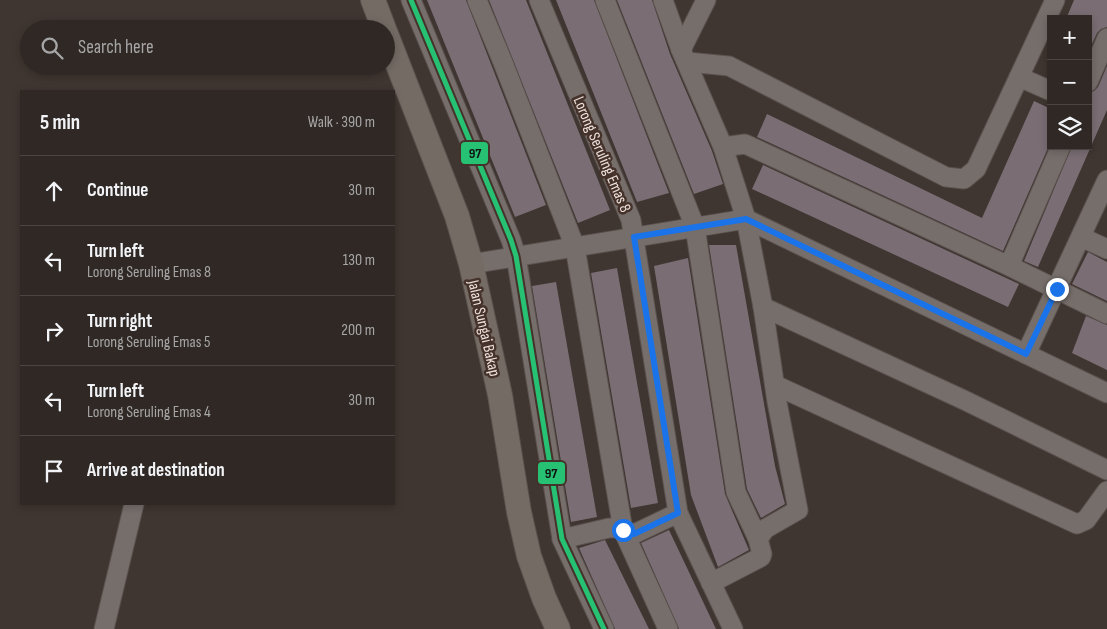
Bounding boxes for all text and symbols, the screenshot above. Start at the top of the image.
map controls [1047,15,1092,150]
button: + [1047,15,1092,60]
search box [20,20,395,75]
icon: search [38,34,66,62]
text: Search here [78,36,154,59]
button: − [1047,60,1092,105]
street label: Lorong Seruling Emas 8 [569,94,635,215]
button: layers [1047,105,1092,150]
text: 5 min [40,110,80,135]
text: Walk · 390 m [308,113,375,132]
line badge: 97 [460,141,489,165]
text: 97 [469,145,482,162]
icon: ahead [40,177,68,205]
text: Continue [87,179,148,202]
text: 30 m [348,181,375,200]
text: Turn left [87,240,144,263]
icon: left [40,247,68,275]
text: 130 m [343,251,375,270]
text: Lorong Seruling Emas 8 [87,263,211,282]
street label: Jalan Sungai Bakap [463,277,504,378]
route end [1046,278,1069,301]
text: Turn right [87,310,152,333]
icon: right [40,317,68,345]
text: 200 m [341,321,375,340]
text: Lorong Seruling Emas 5 [87,333,211,352]
text: Turn left [87,380,144,403]
icon: left [40,387,68,415]
text: 30 m [348,391,375,410]
text: Lorong Seruling Emas 4 [87,403,211,422]
icon: arrive [40,457,68,485]
text: Arrive at destination [87,459,225,482]
line badge: 97 [537,461,566,485]
text: 97 [545,465,558,482]
route start [612,519,635,542]

